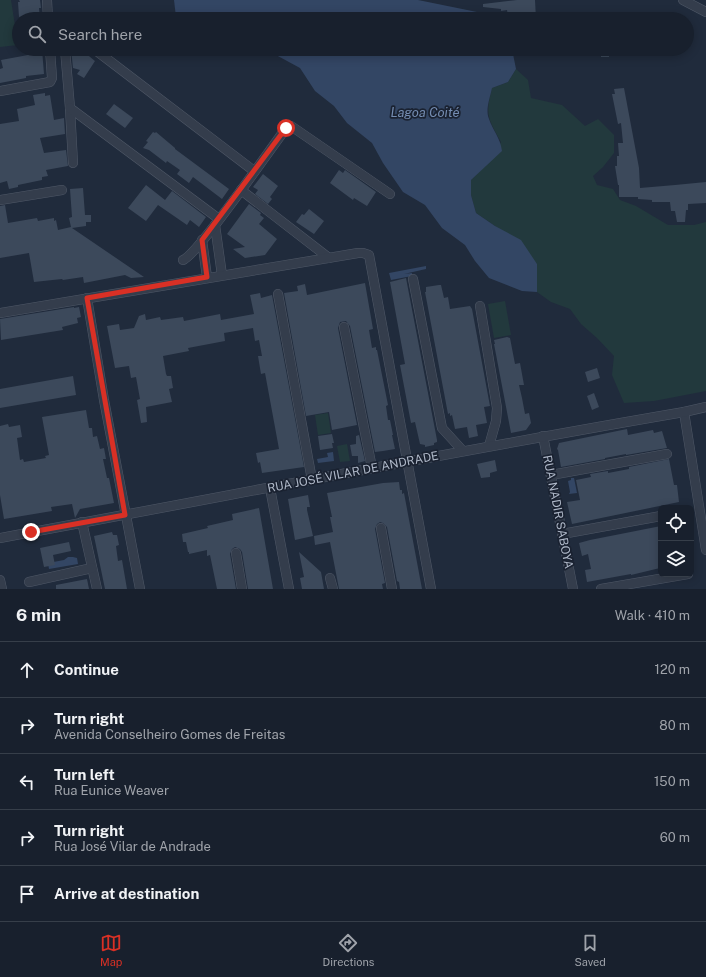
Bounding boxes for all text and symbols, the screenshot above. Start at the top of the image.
search box [12,12,694,56]
icon: search [26,23,48,45]
text: Search here [58,26,142,43]
water label: Lagoa Coité [390,105,460,120]
route start [277,119,295,137]
street label: RUA JOSÉ VILAR DE ANDRADE [266,449,440,495]
street label: RUA NADIR SABOYA [540,454,576,570]
map controls [658,505,694,577]
button: locate [658,505,694,541]
route end [22,523,40,541]
button: layers [658,541,694,577]
text: 6 min [16,605,61,625]
text: Walk · 410 m [615,608,690,623]
icon: ahead [16,659,38,681]
text: Continue [54,661,119,678]
text: 120 m [655,662,690,677]
text: Turn right [54,710,124,727]
icon: right [16,715,38,737]
text: 80 m [659,718,690,733]
text: Avenida Conselheiro Gomes de Freitas [54,727,285,742]
text: Turn left [54,766,115,783]
icon: left [16,771,38,793]
text: 150 m [654,774,690,789]
text: Rua Eunice Weaver [54,783,169,798]
text: Turn right [54,822,124,839]
icon: right [16,827,38,849]
text: 60 m [660,830,690,845]
text: Rua José Vilar de Andrade [54,839,211,854]
icon: arrive [16,883,38,905]
text: Arrive at destination [54,885,199,902]
tab: Map [100,932,122,968]
tab: Directions [323,932,374,968]
tab: Saved [574,932,606,968]

